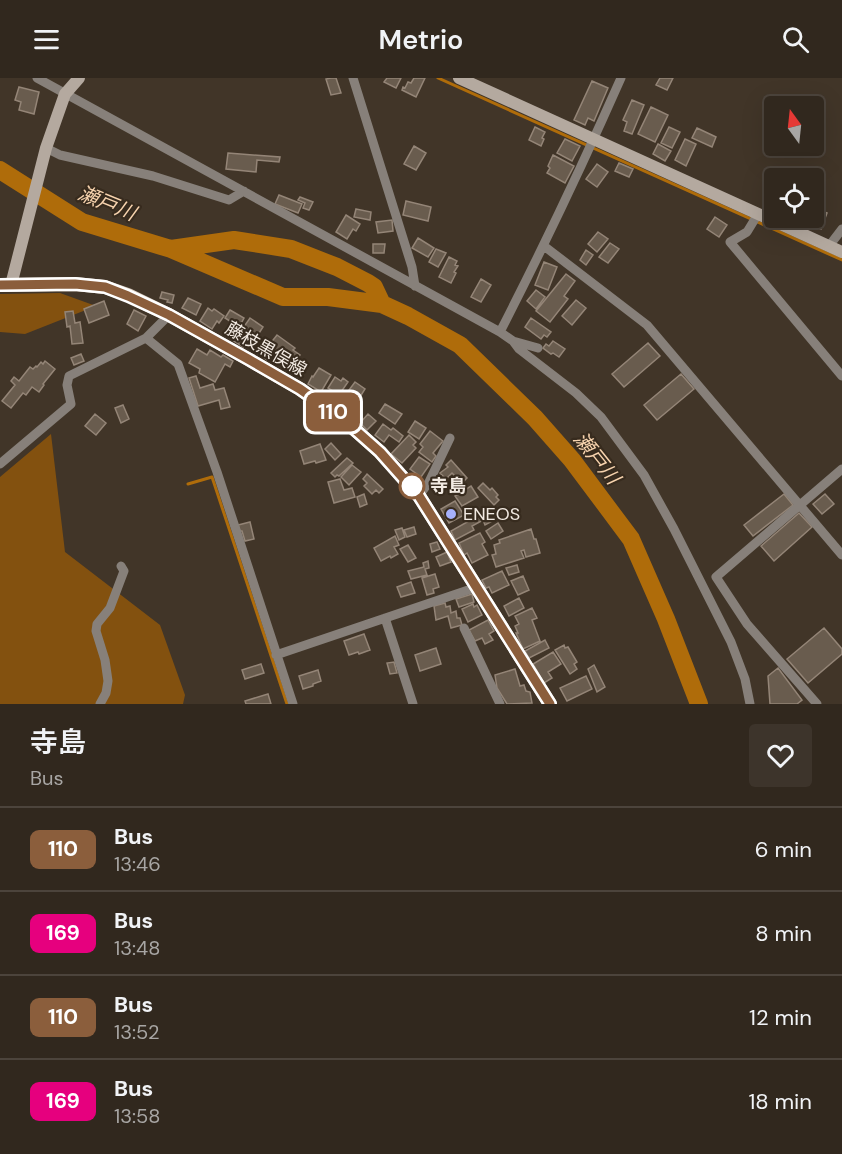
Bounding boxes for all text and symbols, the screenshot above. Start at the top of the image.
text: Metrio [379,22,463,57]
icon: menu [30,23,63,56]
icon: search [779,23,812,56]
north arrow [764,96,824,156]
map controls [764,96,824,228]
button: locate [764,168,824,228]
water label: 瀬戸川 [74,180,142,227]
street label: 藤枝黒俣線 [221,316,311,382]
line badge: 110 [298,392,368,432]
text: 110 [318,398,348,426]
water label: 瀬戸川 [568,427,627,491]
marker: 寺島 [399,473,425,499]
place label: 寺島 [430,474,466,498]
place label: ENEOS [463,502,520,526]
marker: ENEOS [444,507,458,521]
text: 寺島 [30,724,86,761]
button: heart [749,724,812,787]
text: Bus [30,765,64,791]
text: Bus [114,822,153,851]
text: 110 [48,835,78,863]
text: 6 min [755,835,812,864]
text: 13:46 [114,851,161,877]
text: Bus [114,906,153,935]
text: 169 [46,919,80,947]
text: 8 min [755,919,812,948]
text: 13:48 [114,935,160,961]
text: Bus [114,990,153,1019]
text: 110 [48,1003,78,1031]
text: 12 min [749,1003,812,1032]
text: 13:52 [114,1019,159,1045]
text: Bus [114,1074,153,1103]
text: 169 [46,1087,80,1115]
text: 18 min [748,1087,812,1116]
text: 13:58 [114,1103,160,1129]

